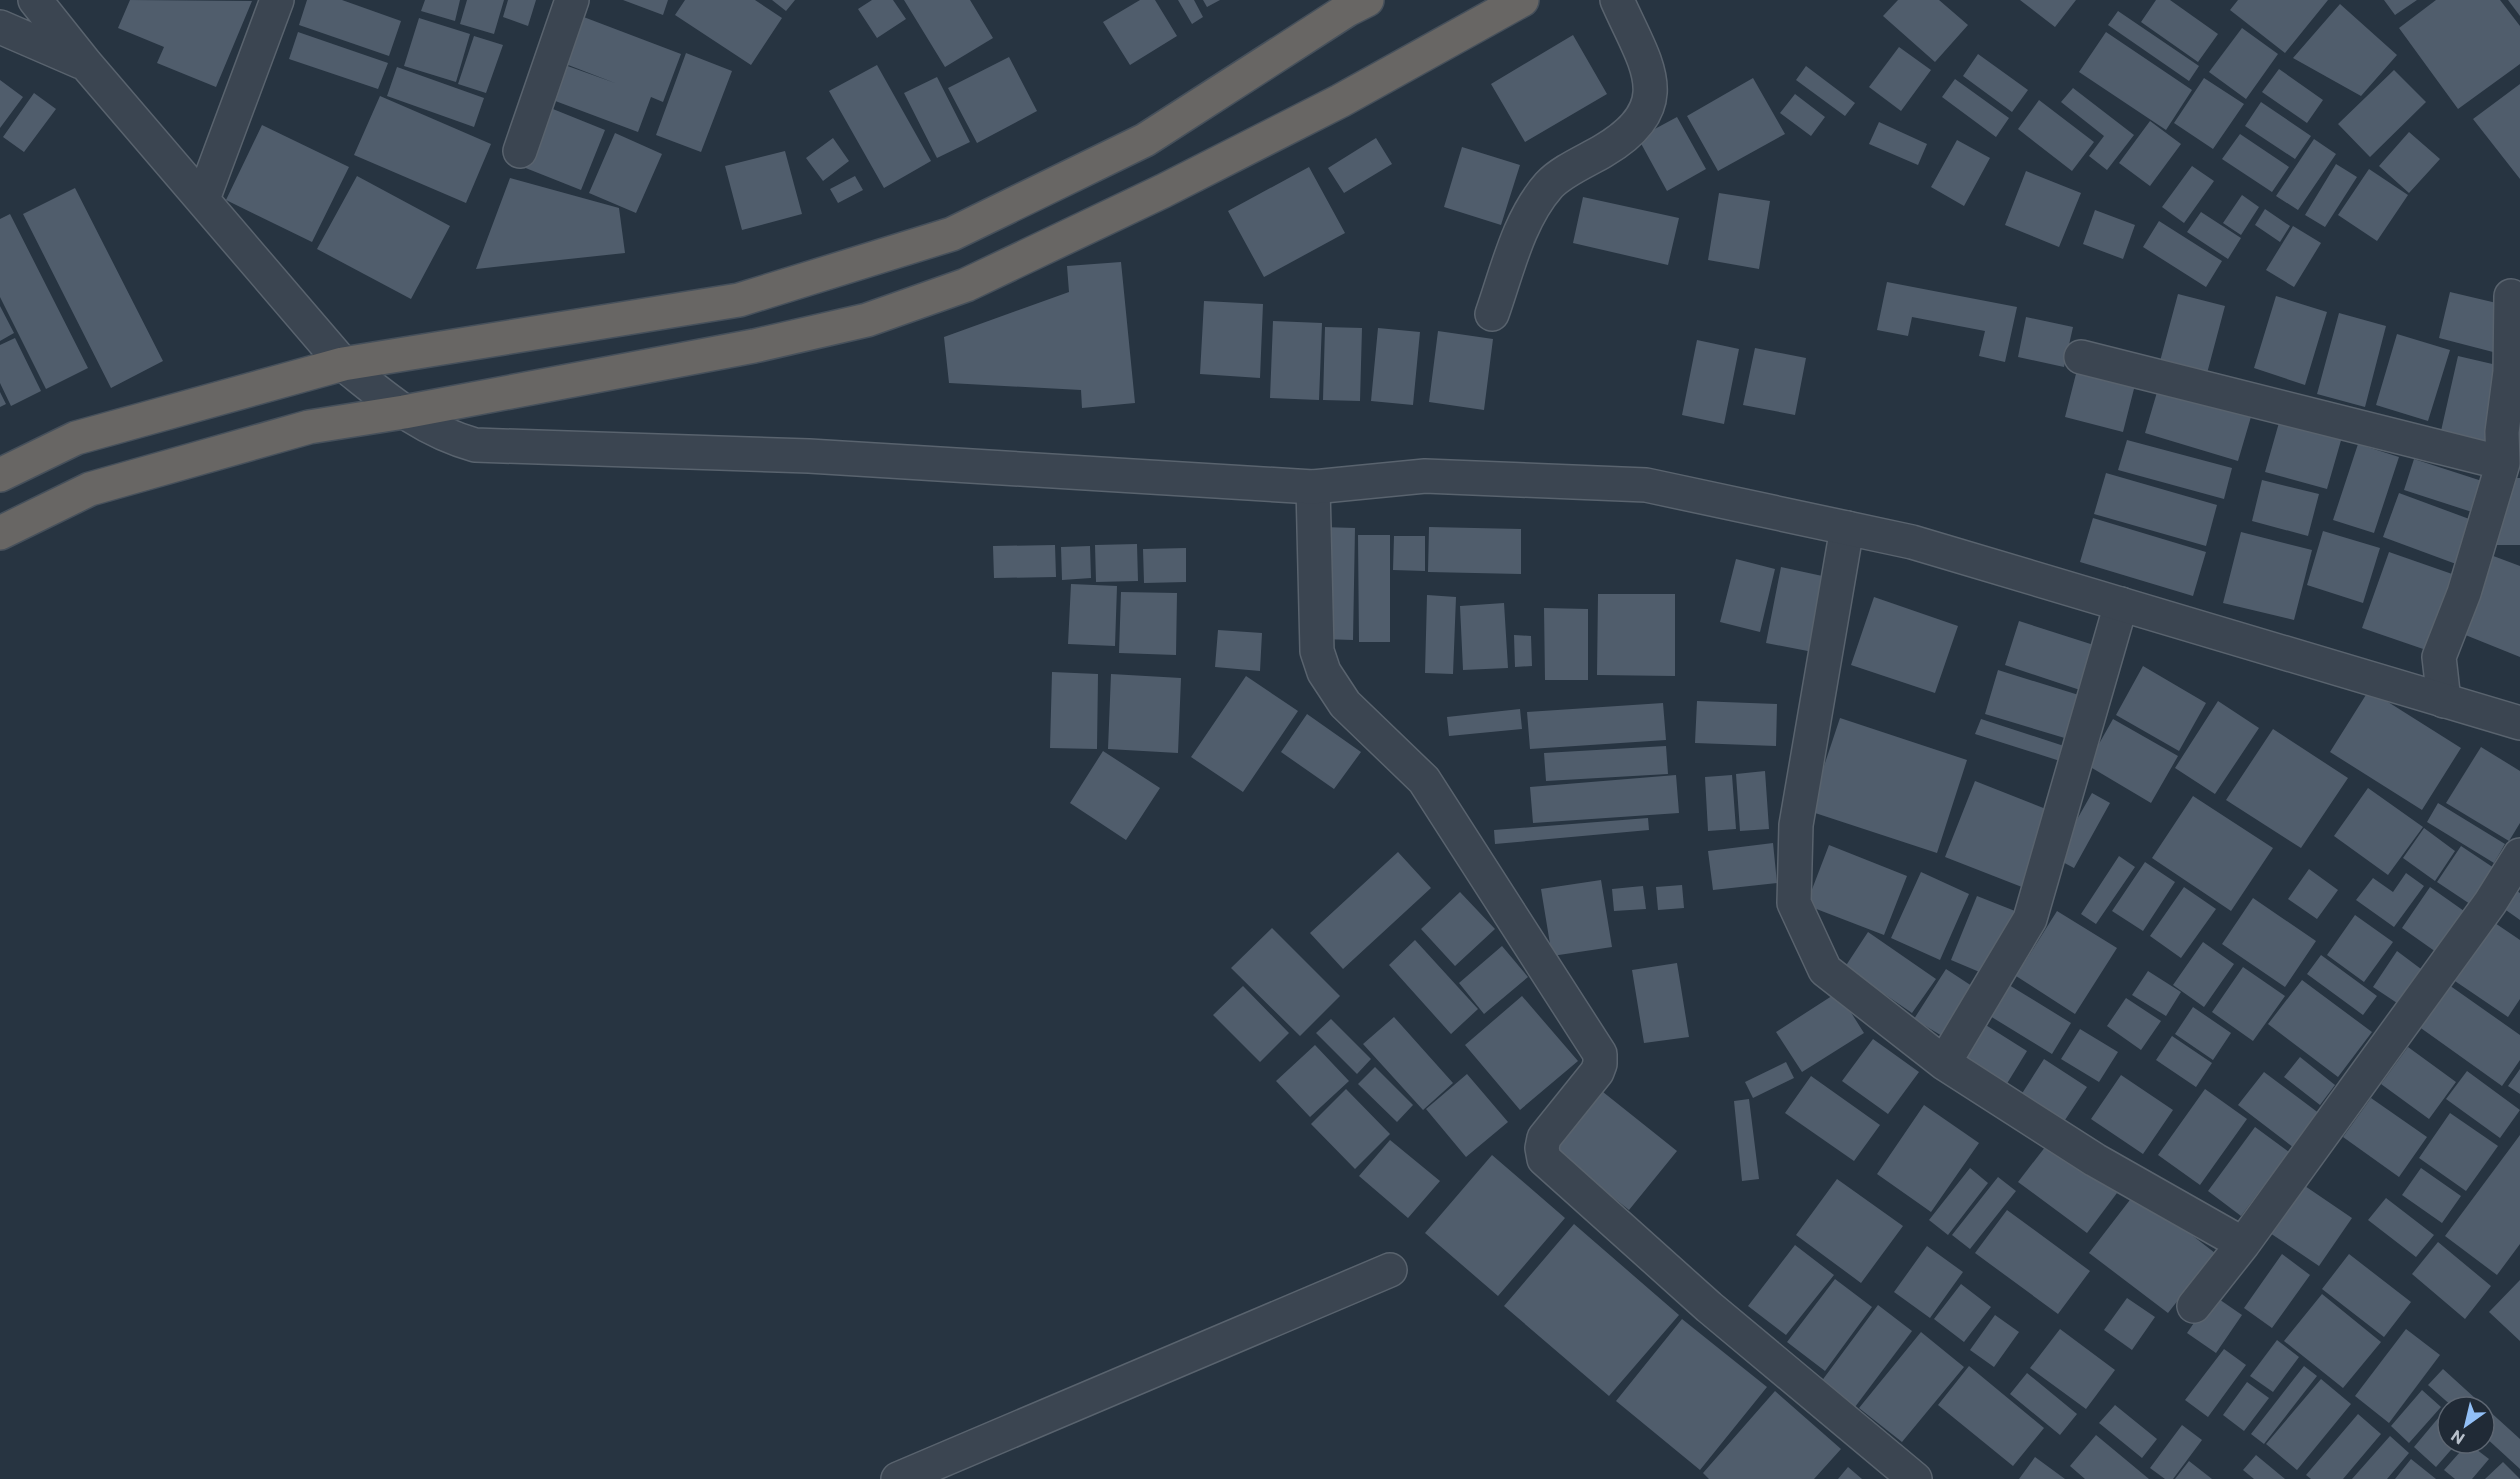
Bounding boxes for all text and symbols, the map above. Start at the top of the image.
north arrow [2436,1395,2496,1455]
text: N [2447,1427,2468,1449]

